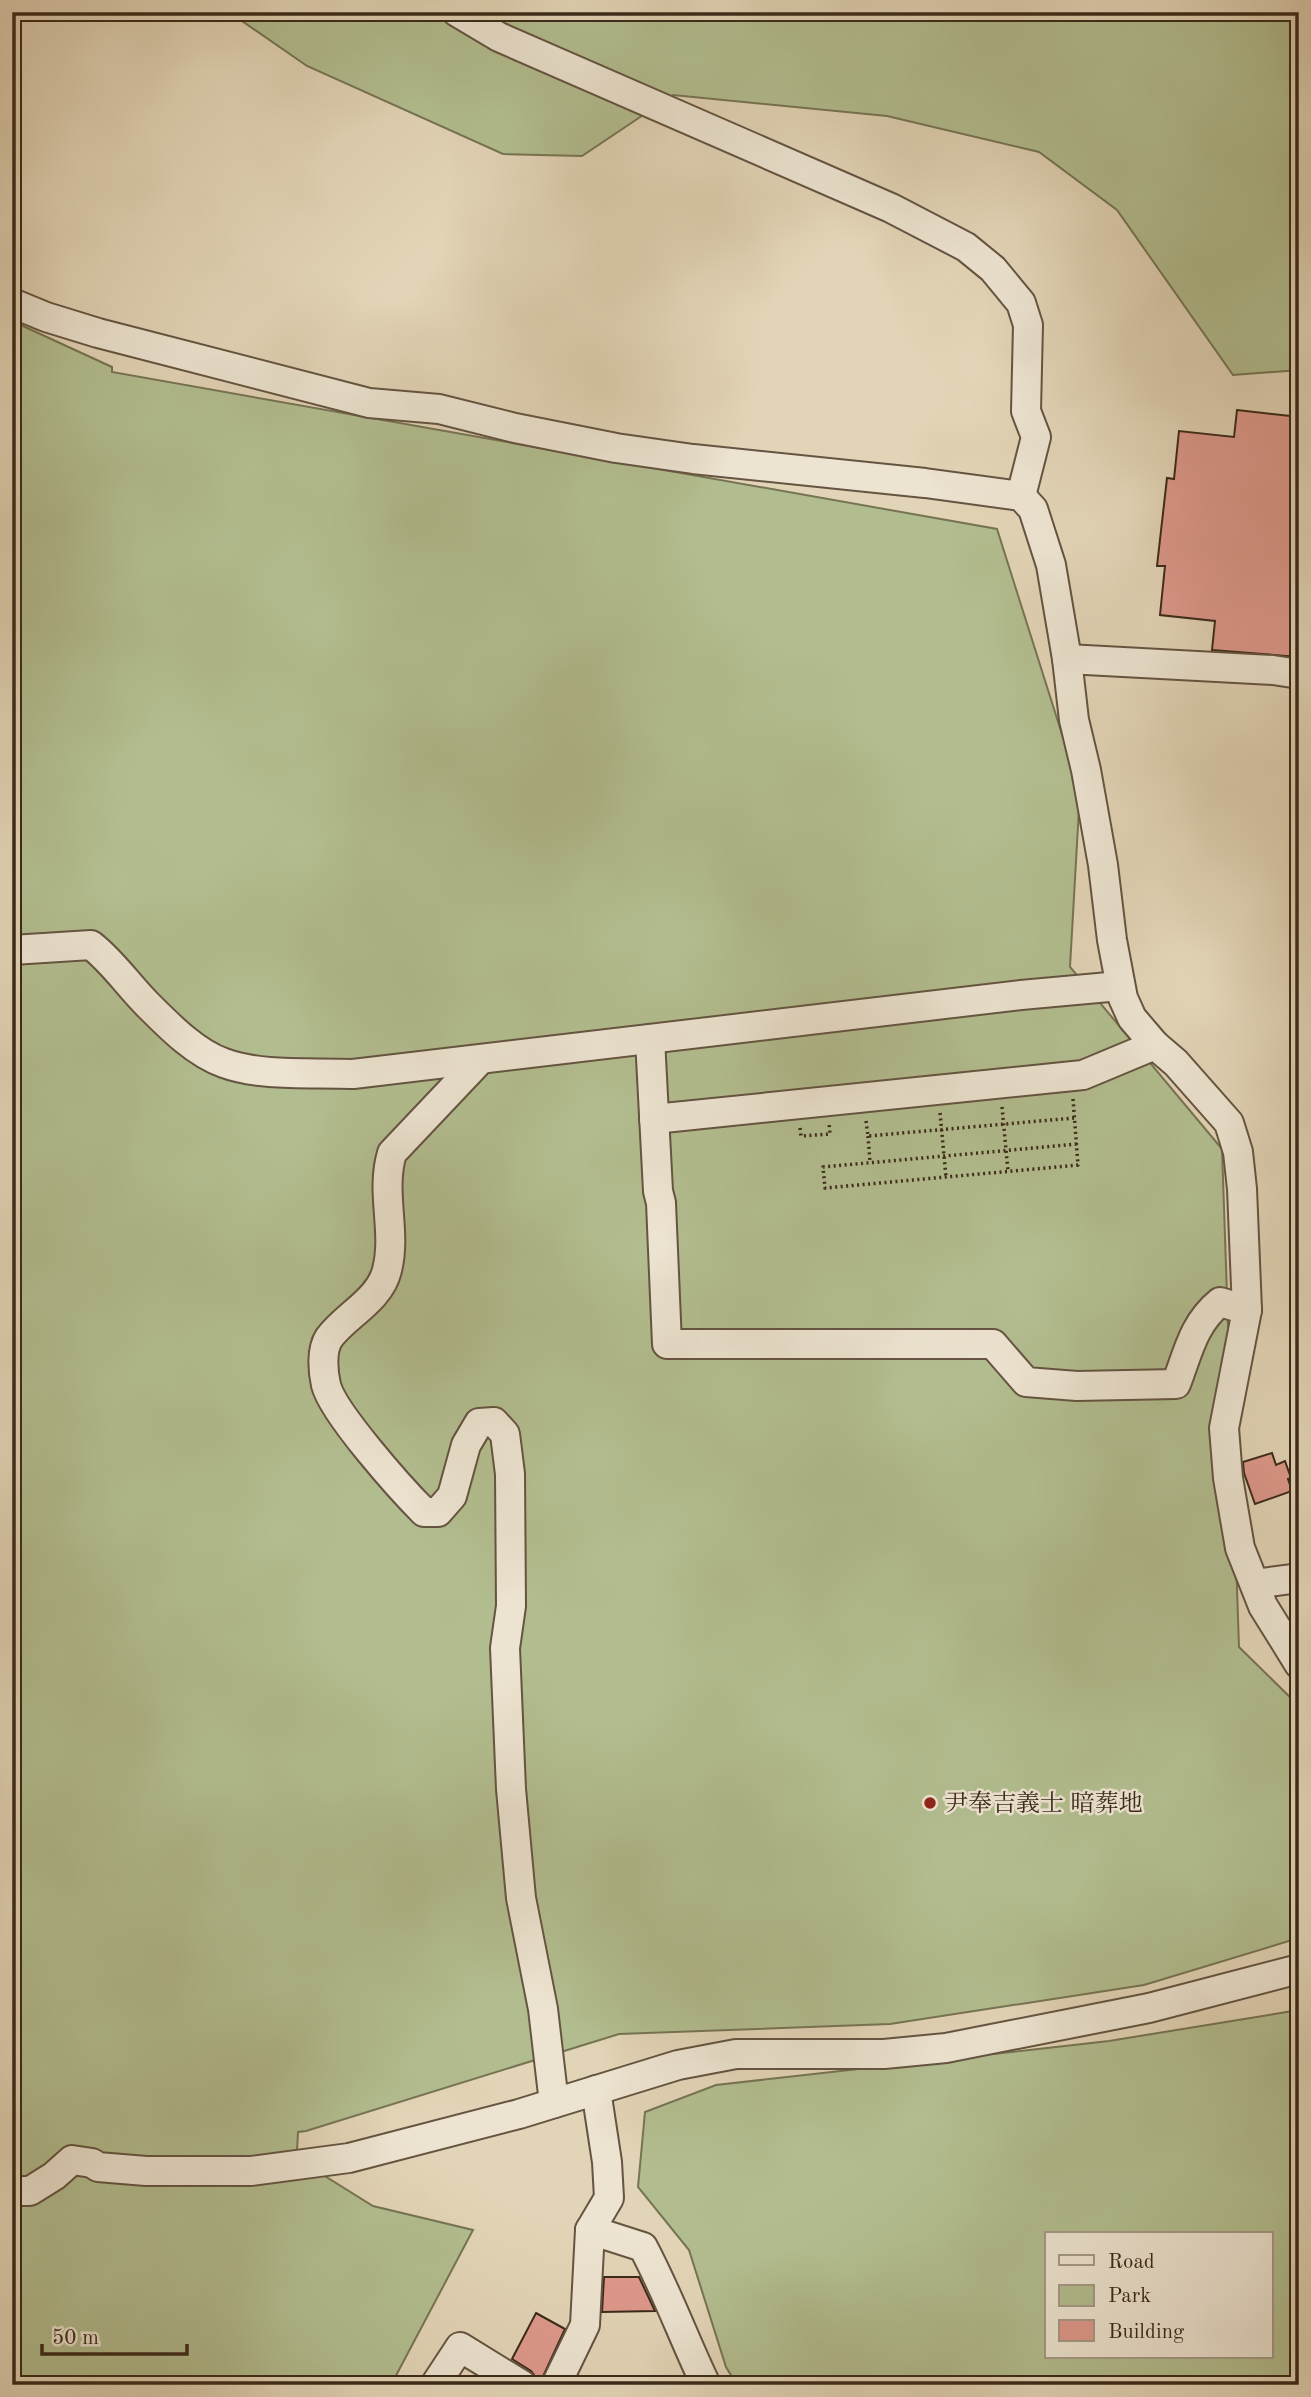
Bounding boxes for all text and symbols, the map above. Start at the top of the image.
place label: 尹奉吉義士 暗葬地 [944,1790,1143,1817]
marker: 尹奉吉義士 暗葬地 [922,1795,938,1811]
legend [1045,2232,1272,2358]
text: Road [1108,2252,1155,2273]
text: Park [1108,2286,1151,2307]
scale bar [42,2313,187,2357]
text: Building [1108,2322,1185,2343]
text: 50 m [52,2328,99,2349]

